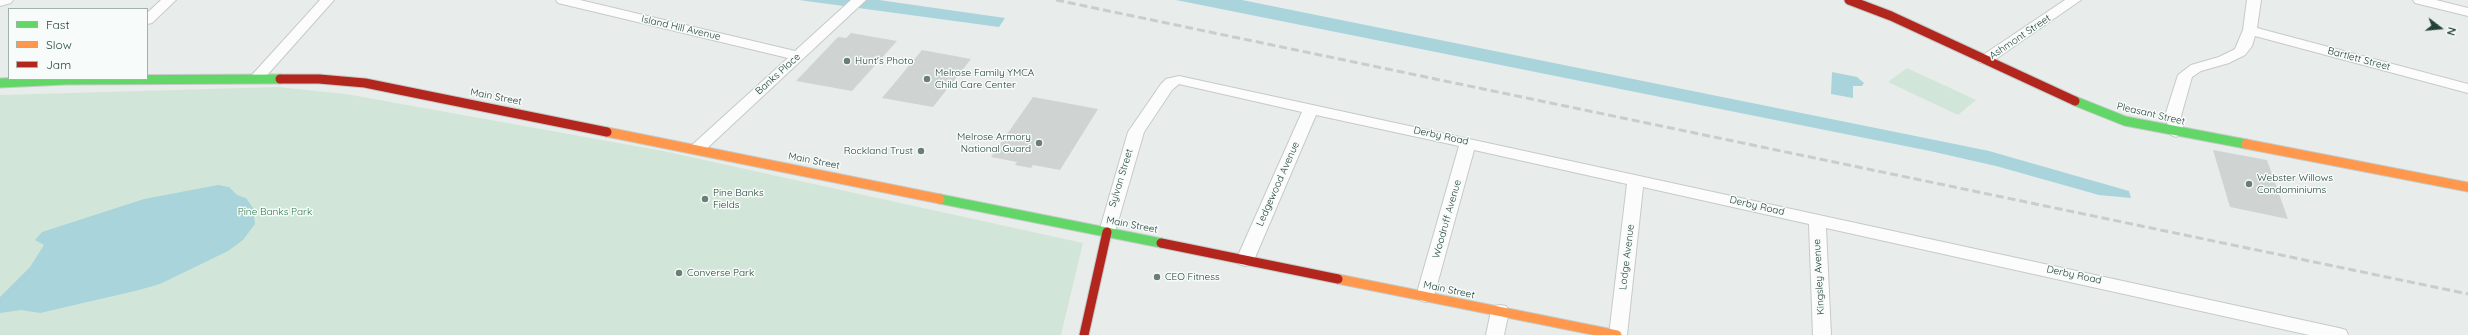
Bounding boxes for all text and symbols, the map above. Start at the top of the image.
legend [8,8,148,80]
north arrow [2420,8,2460,48]
street label: Ashmont Street [1987,12,2053,62]
street label: Island Hill Avenue [640,13,722,43]
text: Fast [46,17,70,32]
text: N [2444,25,2459,37]
text: Slow [46,37,72,52]
street label: Bartlett Street [2326,45,2392,73]
street label: Banks Place [753,51,803,97]
place label: Hunt's Photo [855,55,913,67]
marker: Hunt's Photo [842,56,852,66]
text: Jam [46,57,71,72]
place label: Melrose Family YMCA Child Care Center [935,67,1034,90]
marker: Melrose Family YMCA Child Care Center [922,74,932,84]
street label: Main Street [469,86,523,108]
street label: Pleasant Street [2116,100,2186,128]
street label: Derby Road [1412,124,1470,148]
place label: Melrose Armory National Guard [957,131,1031,154]
marker: Melrose Armory National Guard [1034,138,1044,148]
street label: Ledgewood Avenue [1254,140,1302,228]
place label: Rockland Trust [844,145,913,157]
marker: Rockland Trust [916,146,926,156]
street label: Sylvan Street [1106,147,1136,209]
street label: Main Street [787,150,841,172]
place label: Webster Willows Condominiums [2257,172,2333,196]
street label: Woodruff Avenue [1430,178,1464,260]
marker: Webster Willows Condominiums [2244,179,2254,189]
place label: Pine Banks Fields [713,187,764,210]
marker: Pine Banks Fields [700,194,710,204]
street label: Derby Road [1728,194,1786,218]
park label: Pine Banks Park [238,206,312,218]
street label: Main Street [1105,214,1159,236]
street label: Lodge Avenue [1617,223,1637,291]
street label: Kingsley Avenue [1811,239,1827,315]
street label: Derby Road [2045,263,2103,287]
place label: Converse Park [687,267,754,279]
marker: Converse Park [674,268,684,278]
place label: CEO Fitness [1165,271,1220,283]
marker: CEO Fitness [1152,272,1162,282]
street label: Main Street [1422,279,1476,301]

